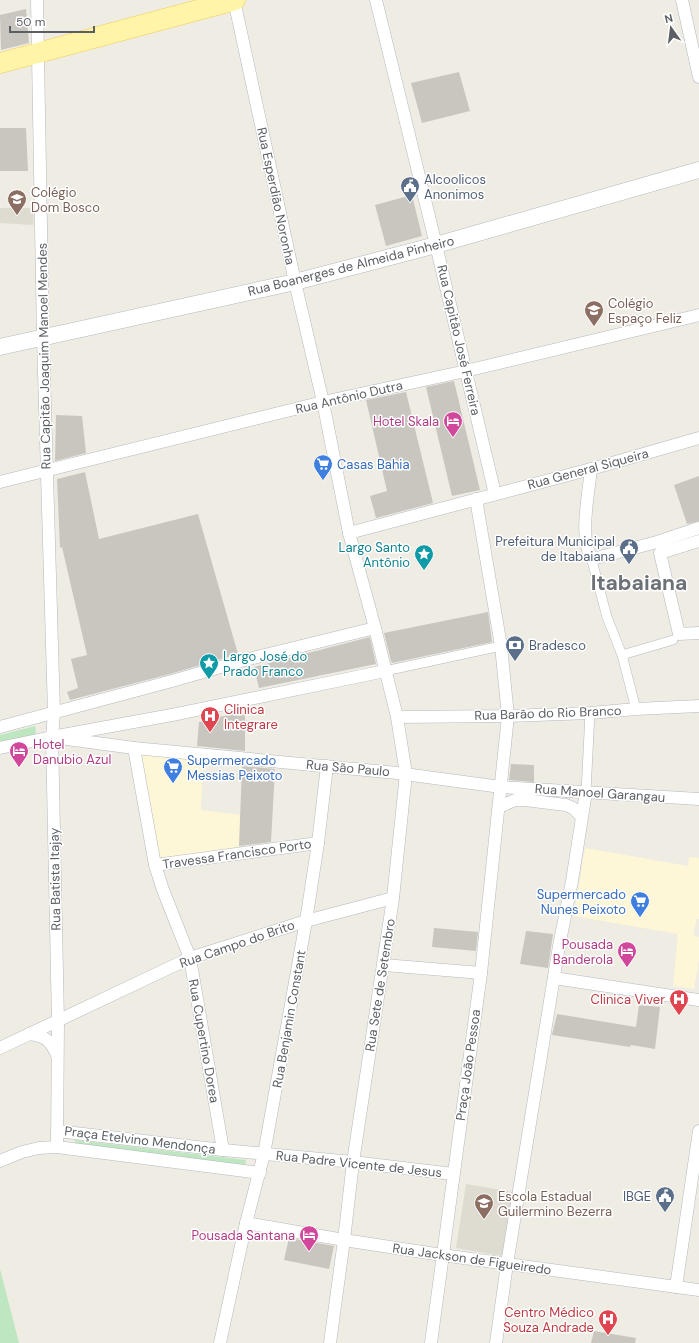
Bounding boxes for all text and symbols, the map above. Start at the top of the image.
scale bar [10,8,94,34]
north arrow [651,8,691,48]
text: N [663,11,674,26]
text: 50 m [16,14,45,30]
street label: Rua Esperdião Noronha [253,126,299,266]
place label: Alcoolicos Anonimos [424,171,486,203]
public building icon: Alcoolicos Anonimos [399,175,421,203]
place label: Colégio Dom Bosco [31,184,100,216]
school or university icon: Colégio Dom Bosco [6,188,28,216]
street label: Rua Boanerges de Almeida Pinheiro [246,232,456,300]
street label: Rua Capitão Joaquim Manoel Mendes [34,243,54,469]
street label: Rua Capitão José Ferreira [433,263,485,417]
place label: Colégio Espaço Feliz [608,295,682,327]
school or university icon: Colégio Espaço Feliz [583,299,605,327]
street label: Rua Antônio Dutra [294,376,404,418]
hotel icon: Hotel Skala [442,410,464,438]
place label: Hotel Skala [373,413,439,430]
street label: Rua General Siqueira [526,445,650,493]
supermarket icon: Casas Bahia [312,453,334,481]
place label: Casas Bahia [337,456,410,473]
place label: Prefeitura Municipal de Itabaiana [495,533,615,565]
public building icon: Prefeitura Municipal de Itabaiana [618,537,640,565]
place label: Largo Santo Antônio [339,539,410,571]
place icon: Largo Santo Antônio [413,543,435,571]
district label: Itabaiana [591,569,687,597]
bank icon: Bradesco [504,634,526,662]
place label: Bradesco [529,637,586,654]
place label: Largo José do Prado Franco [223,648,307,680]
place icon: Largo José do Prado Franco [198,652,220,680]
place label: Clinica Integrare [224,701,278,733]
street label: Rua Barão do Rio Branco [474,702,622,724]
hospital icon: Clinica Integrare [199,705,221,733]
place label: Hotel Danubio Azul [33,736,111,768]
hotel icon: Hotel Danubio Azul [8,740,30,768]
place label: Supermercado Messias Peixoto [187,752,283,784]
supermarket icon: Supermercado Messias Peixoto [162,756,184,784]
street label: Rua São Paulo [305,756,391,780]
street label: Rua Manoel Garangau [534,780,666,806]
street label: Rua Batista Itajay [46,827,64,931]
street label: Travessa Francisco Porto [162,835,313,873]
place label: Supermercado Nunes Peixoto [537,886,626,918]
supermarket icon: Supermercado Nunes Peixoto [629,890,651,918]
street label: Rua Campo do Brito [177,916,297,972]
street label: Rua Sete de Setembro [361,917,399,1053]
place label: Pousada Banderola [553,936,613,968]
hotel icon: Pousada Banderola [616,940,638,968]
street label: Rua Benjamin Constant [268,949,310,1089]
street label: Rua Cupertino Dorea [185,978,223,1104]
hospital icon: Clinica Viver [668,988,690,1016]
place label: Clinica Viver [591,991,665,1008]
street label: Praça João Pessoa [452,1008,484,1122]
street label: Praça Etelvino Mendonça [63,1122,217,1158]
street label: Rua Padre Vicente de Jesus [275,1147,443,1181]
public building icon: IBGE [654,1185,676,1213]
place label: Escola Estadual Guilermino Bezerra [498,1188,612,1220]
place label: IBGE [623,1188,651,1205]
school or university icon: Escola Estadual Guilermino Bezerra [473,1192,495,1220]
hotel icon: Pousada Santana [298,1224,320,1252]
place label: Pousada Santana [192,1227,295,1244]
street label: Rua Jackson de Figueiredo [392,1239,553,1279]
place label: Centro Médico Souza Andrade [503,1304,594,1336]
hospital icon: Centro Médico Souza Andrade [597,1308,619,1336]

